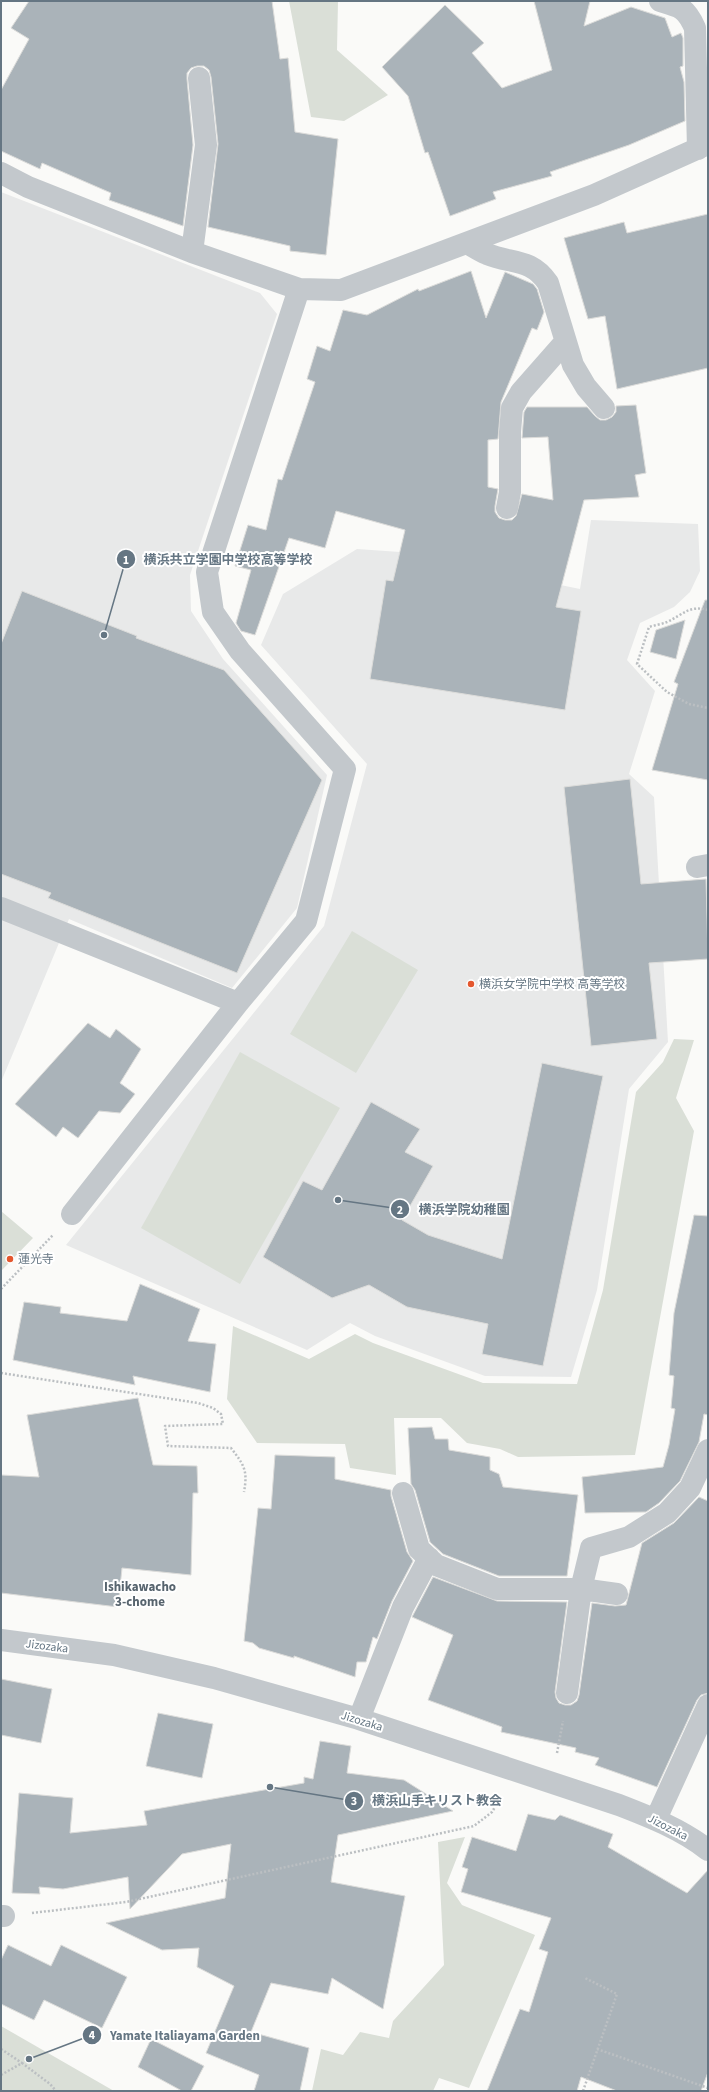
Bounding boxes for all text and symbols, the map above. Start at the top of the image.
callout: 横浜共立学園中学校高等学校 [116,547,321,572]
text: 横浜共立学園中学校高等学校 [143,551,313,569]
text: 1 [123,552,129,569]
place label: 横浜女学院中学校 高等学校 [479,976,625,993]
marker: 横浜女学院中学校 高等学校 [466,979,476,989]
callout: 横浜学院幼稚園 [390,1197,517,1222]
text: 横浜学院幼稚園 [418,1201,510,1219]
text: 2 [397,1202,403,1219]
place label: 蓮光寺 [18,1251,54,1268]
marker: 蓮光寺 [5,1254,15,1264]
district label: Ishikawacho 3-chome [104,1578,176,1611]
street label: Jizozaka [25,1635,69,1658]
street label: Jizozaka [339,1707,385,1736]
callout: 横浜山手キリスト教会 [344,1788,510,1813]
text: 横浜山手キリスト教会 [372,1792,502,1810]
text: 3 [351,1793,357,1810]
street label: Jizozaka [645,1810,691,1845]
callout: Yamate Italiayama Garden [82,2023,268,2048]
text: 4 [89,2027,96,2044]
text: Yamate Italiayama Garden [109,2027,260,2045]

